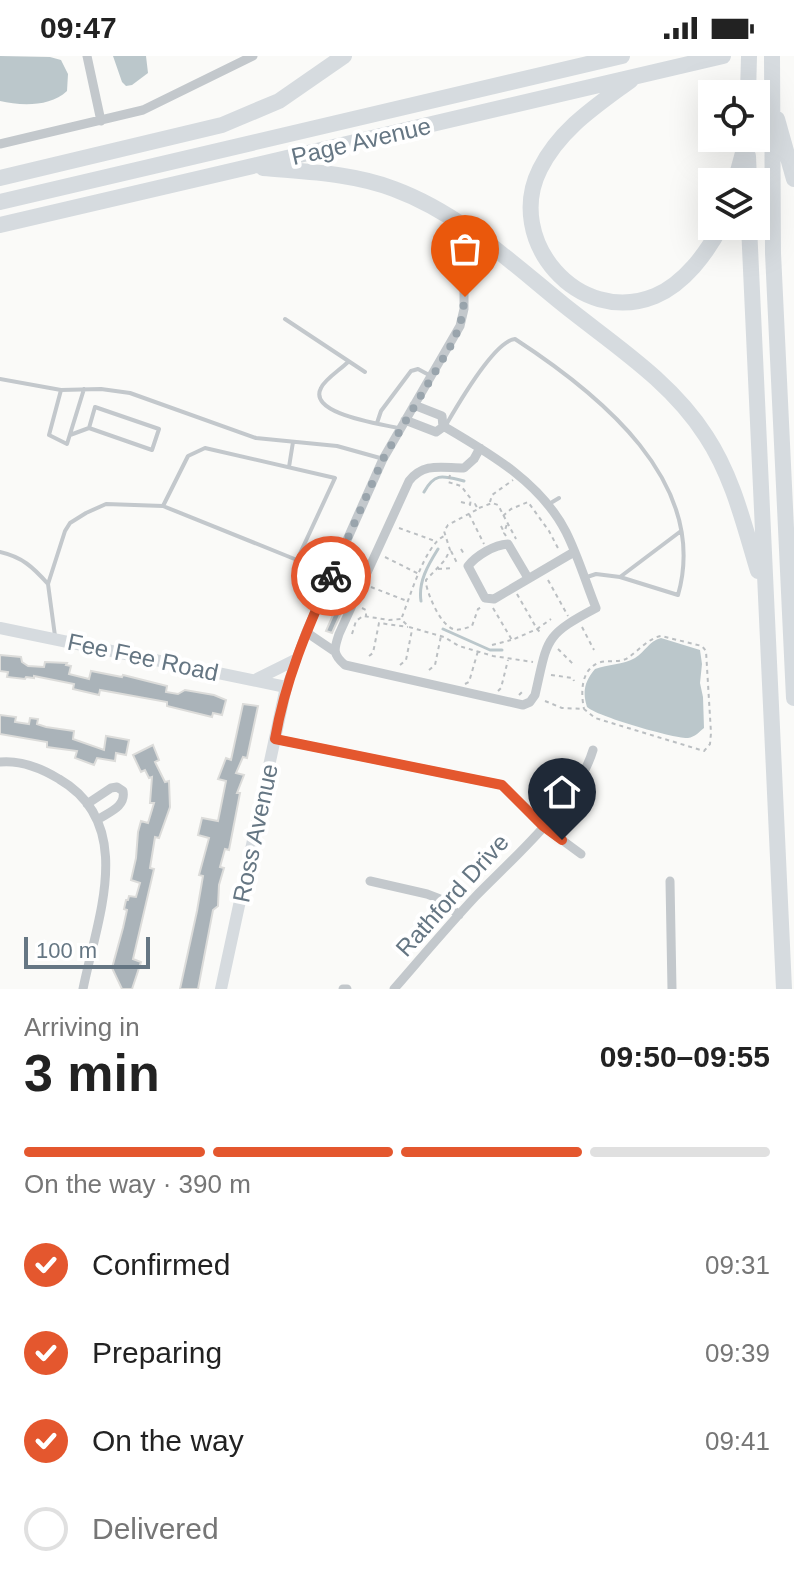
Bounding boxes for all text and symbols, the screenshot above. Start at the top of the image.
text: 09:47 [40,11,117,44]
map controls [698,80,770,240]
button: locate [698,80,770,152]
street label: Page Avenue [289,112,433,170]
button: layers [698,168,770,240]
pin [431,215,499,297]
icon: bag [443,227,487,271]
courier [291,536,371,616]
icon: bike [309,554,353,598]
street label: Fee Fee Road [65,628,221,686]
pin [528,758,596,840]
street label: Ross Avenue [227,761,283,905]
icon: home [540,770,584,814]
street label: Rathford Drive [390,828,514,962]
scale bar [24,933,150,969]
text: 100 m [36,938,97,963]
text: Arriving in [24,1012,140,1042]
text: 09:50–09:55 [600,1040,770,1073]
text: 3 min [24,1044,160,1102]
text: On the way · 390 m [24,1169,251,1199]
icon: check [24,1243,68,1287]
text: Confirmed [92,1248,230,1281]
text: 09:31 [705,1250,770,1280]
icon: check [24,1331,68,1375]
text: Preparing [92,1336,222,1369]
text: 09:39 [705,1338,770,1368]
icon: check [24,1419,68,1463]
text: On the way [92,1424,244,1457]
text: 09:41 [705,1426,770,1456]
text: Delivered [92,1512,219,1545]

